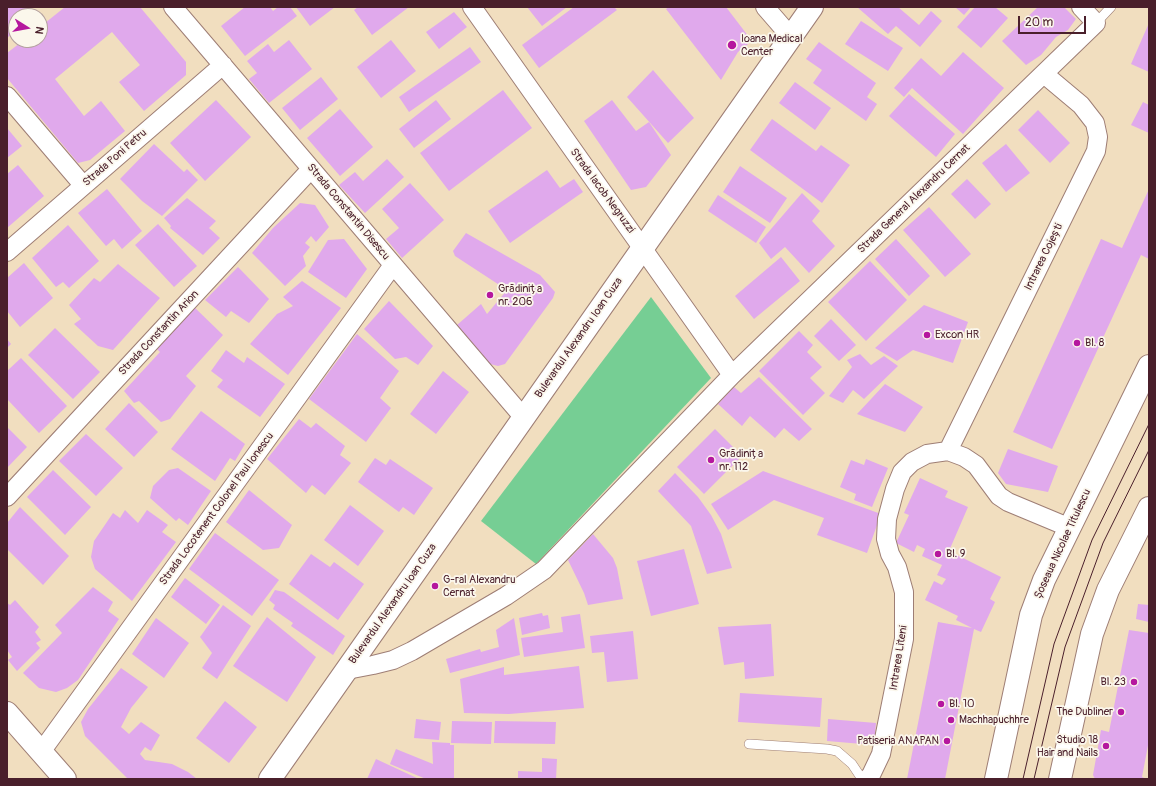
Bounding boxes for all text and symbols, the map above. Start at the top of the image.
north arrow [8,8,48,48]
scale bar [1020,8,1088,34]
text: 20 m [1025,15,1053,30]
text: N [32,25,46,35]
place label: Ioana Medical Center [741,32,803,58]
marker: Ioana Medical Center [726,39,738,51]
street label: Strada Poni Petru [80,127,150,189]
street label: Strada General Alexandru Cernat [855,142,973,256]
street label: Strada Iacob Negruzzi [567,146,637,236]
street label: Strada Constantin Disescu [304,161,392,263]
street label: Intrarea Cojești [1022,221,1066,293]
street label: Bulevardul Alexandru Ioan Cuza [532,275,626,401]
place label: Grădinița nr. 206 [498,282,542,308]
street label: Strada Constantin Arion [116,288,202,378]
marker: Grădinița nr. 206 [485,290,495,300]
place label: Excon HR [935,328,979,342]
marker: Excon HR [922,330,932,340]
place label: Bl. 8 [1085,336,1104,350]
marker: Bl. 8 [1072,338,1082,348]
street label: Strada Locotenent Colonel Paul Ionescu [157,430,277,588]
place label: Grădinița nr. 112 [719,447,763,473]
marker: Grădinița nr. 112 [706,455,716,465]
street label: Șoseaua Nicolae Titulescu [1032,487,1094,601]
street label: Bulevardul Alexandru Ioan Cuza [346,541,440,667]
place label: Bl. 9 [946,547,965,561]
marker: Bl. 9 [933,549,943,559]
place label: G-ral Alexandru Cernat [443,573,516,599]
marker: G-ral Alexandru Cernat [430,581,440,591]
street label: Intrarea Liteni [887,625,911,691]
place label: Bl. 23 [1100,675,1126,689]
marker: Bl. 23 [1129,677,1139,687]
place label: Bl. 10 [949,697,974,711]
marker: Bl. 10 [936,699,946,709]
place label: The Dubliner [1056,705,1113,719]
marker: The Dubliner [1116,707,1126,717]
place label: Machhapuchhre [959,713,1029,727]
marker: Machhapuchhre [946,715,956,725]
place label: Studio 18 Hair and Nails [1037,733,1098,759]
place label: Patiseria ANAPAN [857,734,939,748]
marker: Patiseria ANAPAN [942,736,952,746]
marker: Studio 18 Hair and Nails [1101,741,1111,751]

